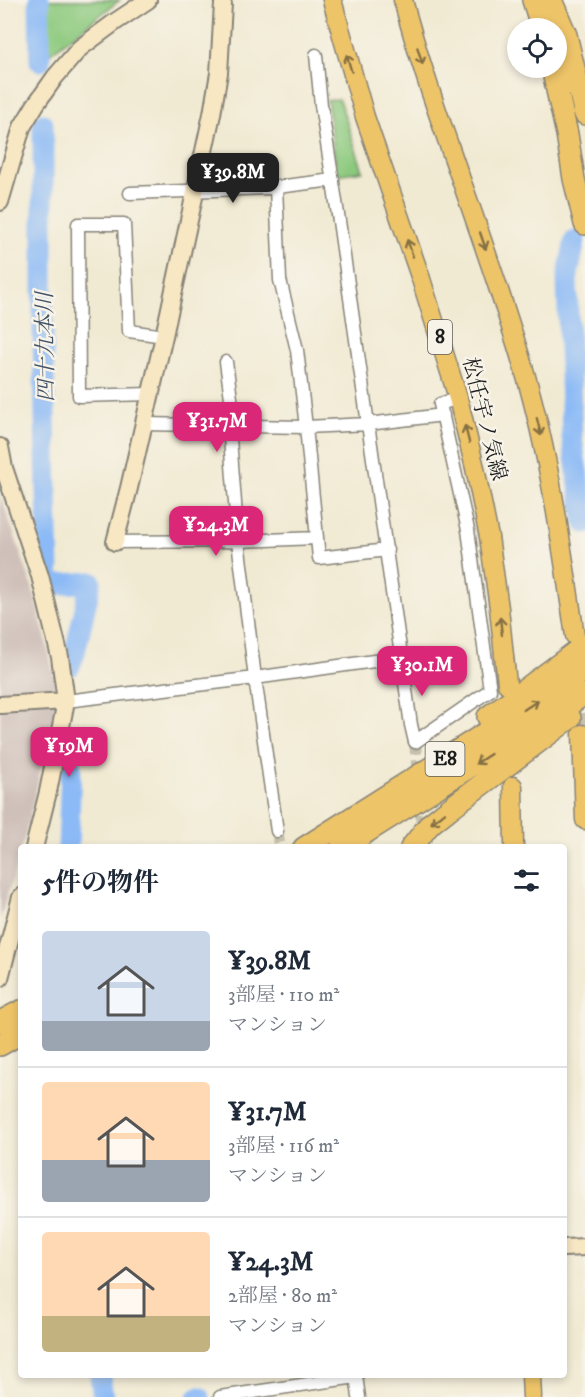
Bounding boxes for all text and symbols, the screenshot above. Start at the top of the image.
map controls [507,18,567,78]
button: locate [507,18,567,78]
one-way arrow [415,46,426,65]
one-way arrow [343,53,354,72]
pin: ¥39.8M [184,153,282,204]
text: ¥39.8M [201,160,265,185]
one-way arrow [478,231,489,250]
one-way arrow [404,239,415,258]
water label: 四十九本川 [32,290,60,402]
road number: 8 [428,320,452,354]
street label: 松任宇ノ気線 [456,355,512,483]
pin: ¥31.7M [168,402,266,453]
text: ¥31.7M [187,409,247,434]
one-way arrow [533,418,545,437]
one-way arrow [460,425,472,444]
pin: ¥24.3M [167,506,265,557]
text: ¥24.3M [183,513,249,538]
one-way arrow [495,617,506,636]
pin: ¥30.1M [373,646,471,697]
text: ¥30.1M [391,653,453,678]
one-way arrow [522,698,539,710]
pin: ¥19M [33,727,105,778]
text: ¥19M [45,734,93,759]
road number: E8 [426,742,464,776]
one-way arrow [475,754,492,766]
one-way arrow [430,812,446,825]
icon: filters [510,864,543,897]
text: 5件の物件 [42,867,159,900]
text: ¥39.8M [228,945,311,978]
icon: home [90,955,162,1027]
text: 3部屋 · 110 m² [228,983,339,1008]
text: マンション [228,1013,327,1038]
text: ¥31.7M [228,1096,307,1129]
icon: home [90,1106,162,1178]
text: 3部屋 · 116 m² [228,1134,339,1159]
text: マンション [228,1164,327,1189]
text: ¥24.3M [228,1246,313,1279]
icon: home [90,1256,162,1328]
text: 2部屋 · 80 m² [228,1284,337,1309]
text: マンション [228,1314,327,1339]

